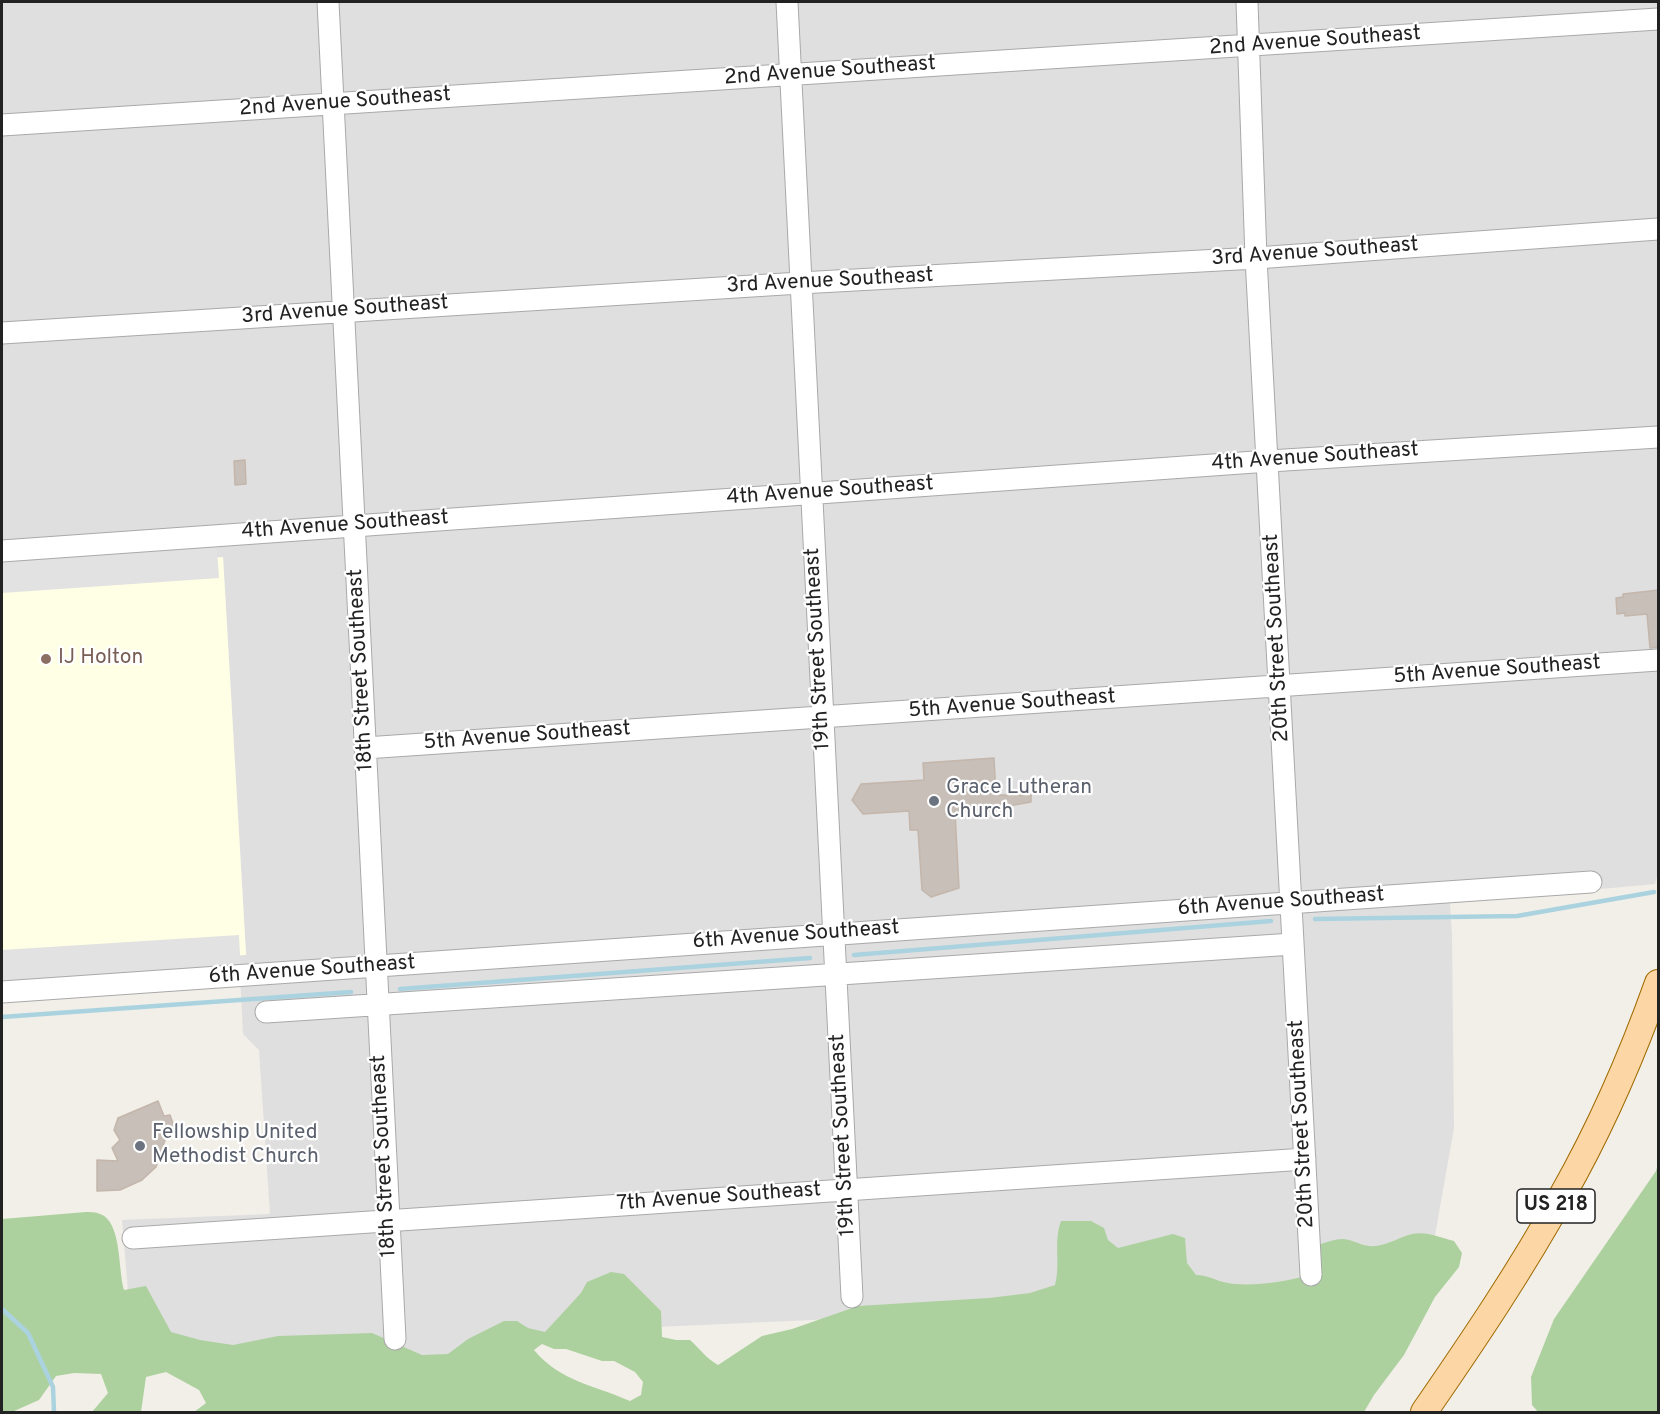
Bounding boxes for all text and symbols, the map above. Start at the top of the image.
street label: 2nd Avenue Southeast [1208,22,1422,62]
street label: 2nd Avenue Southeast [723,52,937,92]
street label: 2nd Avenue Southeast [238,83,452,123]
street label: 3rd Avenue Southeast [1211,233,1419,273]
street label: 3rd Avenue Southeast [726,264,934,300]
street label: 3rd Avenue Southeast [241,291,449,331]
street label: 4th Avenue Southeast [1211,438,1419,478]
street label: 4th Avenue Southeast [726,472,934,512]
street label: 4th Avenue Southeast [241,506,449,546]
street label: 20th Street Southeast [1260,533,1296,743]
street label: 19th Street Southeast [801,547,837,751]
street label: 18th Street Southeast [344,568,380,772]
place label: IJ Holton [58,646,143,672]
street label: 5th Avenue Southeast [1393,651,1601,691]
marker: IJ Holton [39,652,53,666]
street label: 5th Avenue Southeast [908,685,1116,725]
street label: 5th Avenue Southeast [423,717,631,757]
place label: Grace Lutheran Church [946,776,1092,826]
marker: Grace Lutheran Church [927,794,941,808]
street label: 6th Avenue Southeast [1177,883,1385,923]
street label: 6th Avenue Southeast [692,916,900,956]
street label: 6th Avenue Southeast [208,951,416,991]
street label: 20th Street Southeast [1285,1019,1321,1229]
street label: 19th Street Southeast [826,1033,862,1237]
street label: 18th Street Southeast [367,1054,403,1258]
place label: Fellowship United Methodist Church [152,1121,319,1171]
marker: Fellowship United Methodist Church [133,1139,147,1153]
street label: 7th Avenue Southeast [616,1178,822,1218]
road number: US 218 [1517,1189,1595,1223]

